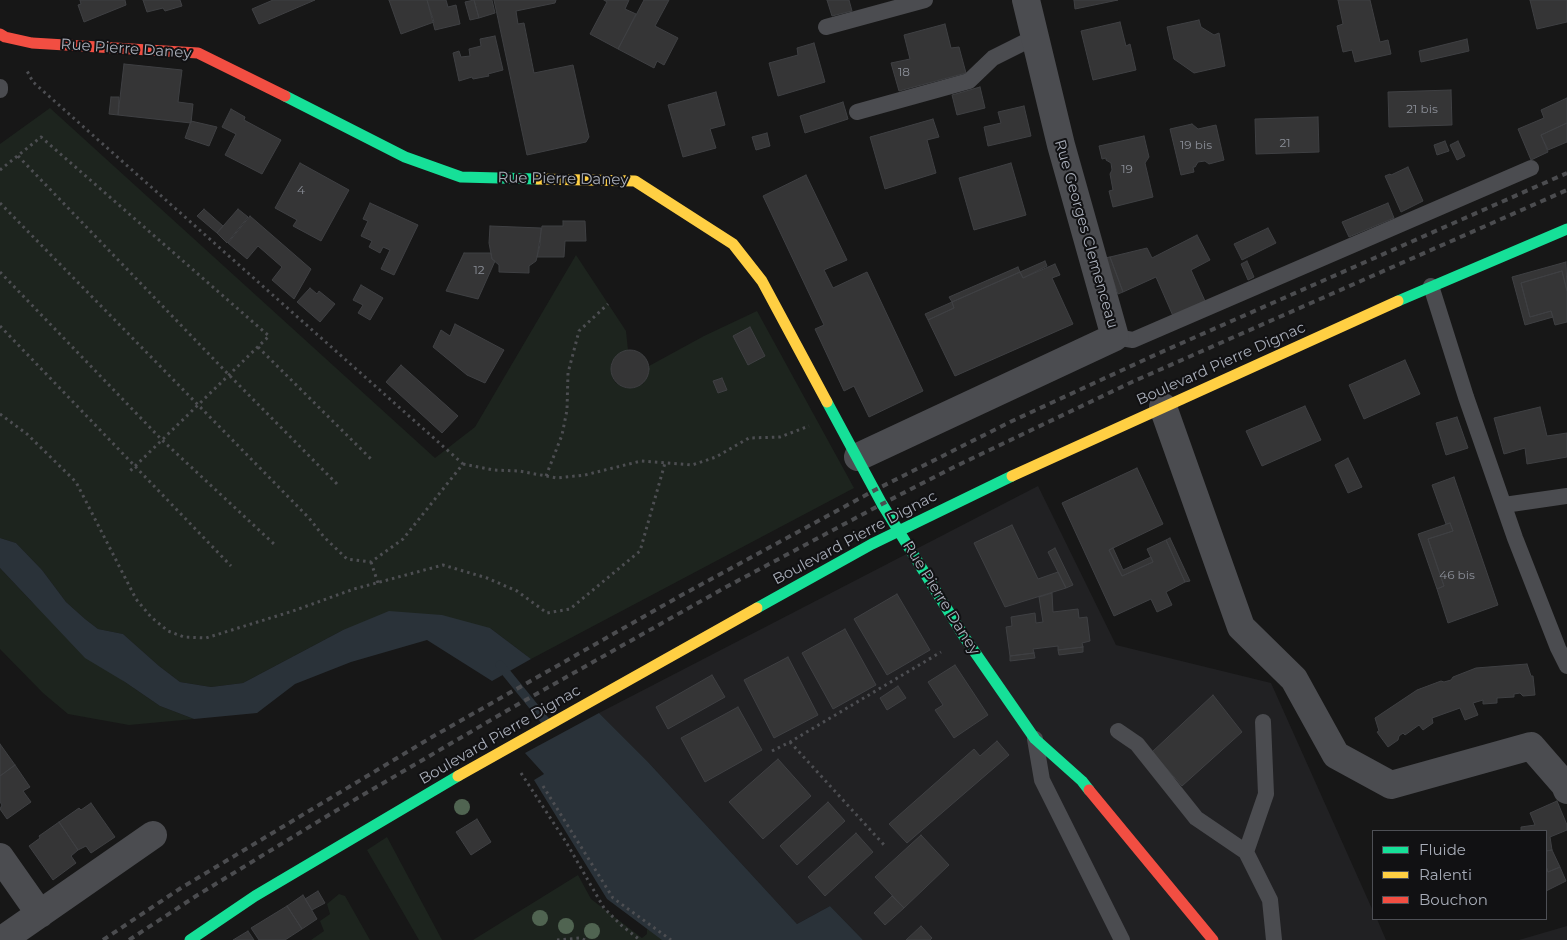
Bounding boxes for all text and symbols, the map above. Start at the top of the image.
street label: Rue Pierre Daney [60,35,192,63]
house number: 18 [898,65,910,79]
house number: 21 bis [1406,102,1438,116]
house number: 21 [1279,136,1291,150]
street label: Rue Georges Clemenceau [1050,138,1122,330]
house number: 19 bis [1180,138,1212,152]
house number: 19 [1121,162,1133,176]
street label: Rue Pierre Daney [497,169,629,189]
house number: 4 [297,183,305,197]
house number: 12 [473,263,485,277]
street label: Boulevard Pierre Dignac [1134,319,1308,409]
street label: Boulevard Pierre Dignac [770,487,940,589]
street label: Rue Pierre Daney [899,538,983,658]
house number: 46 bis [1439,568,1475,582]
street label: Boulevard Pierre Dignac [416,681,584,789]
legend [1372,830,1547,920]
text: Fluide [1419,840,1466,859]
text: Ralenti [1419,865,1472,884]
text: Bouchon [1419,890,1488,909]

